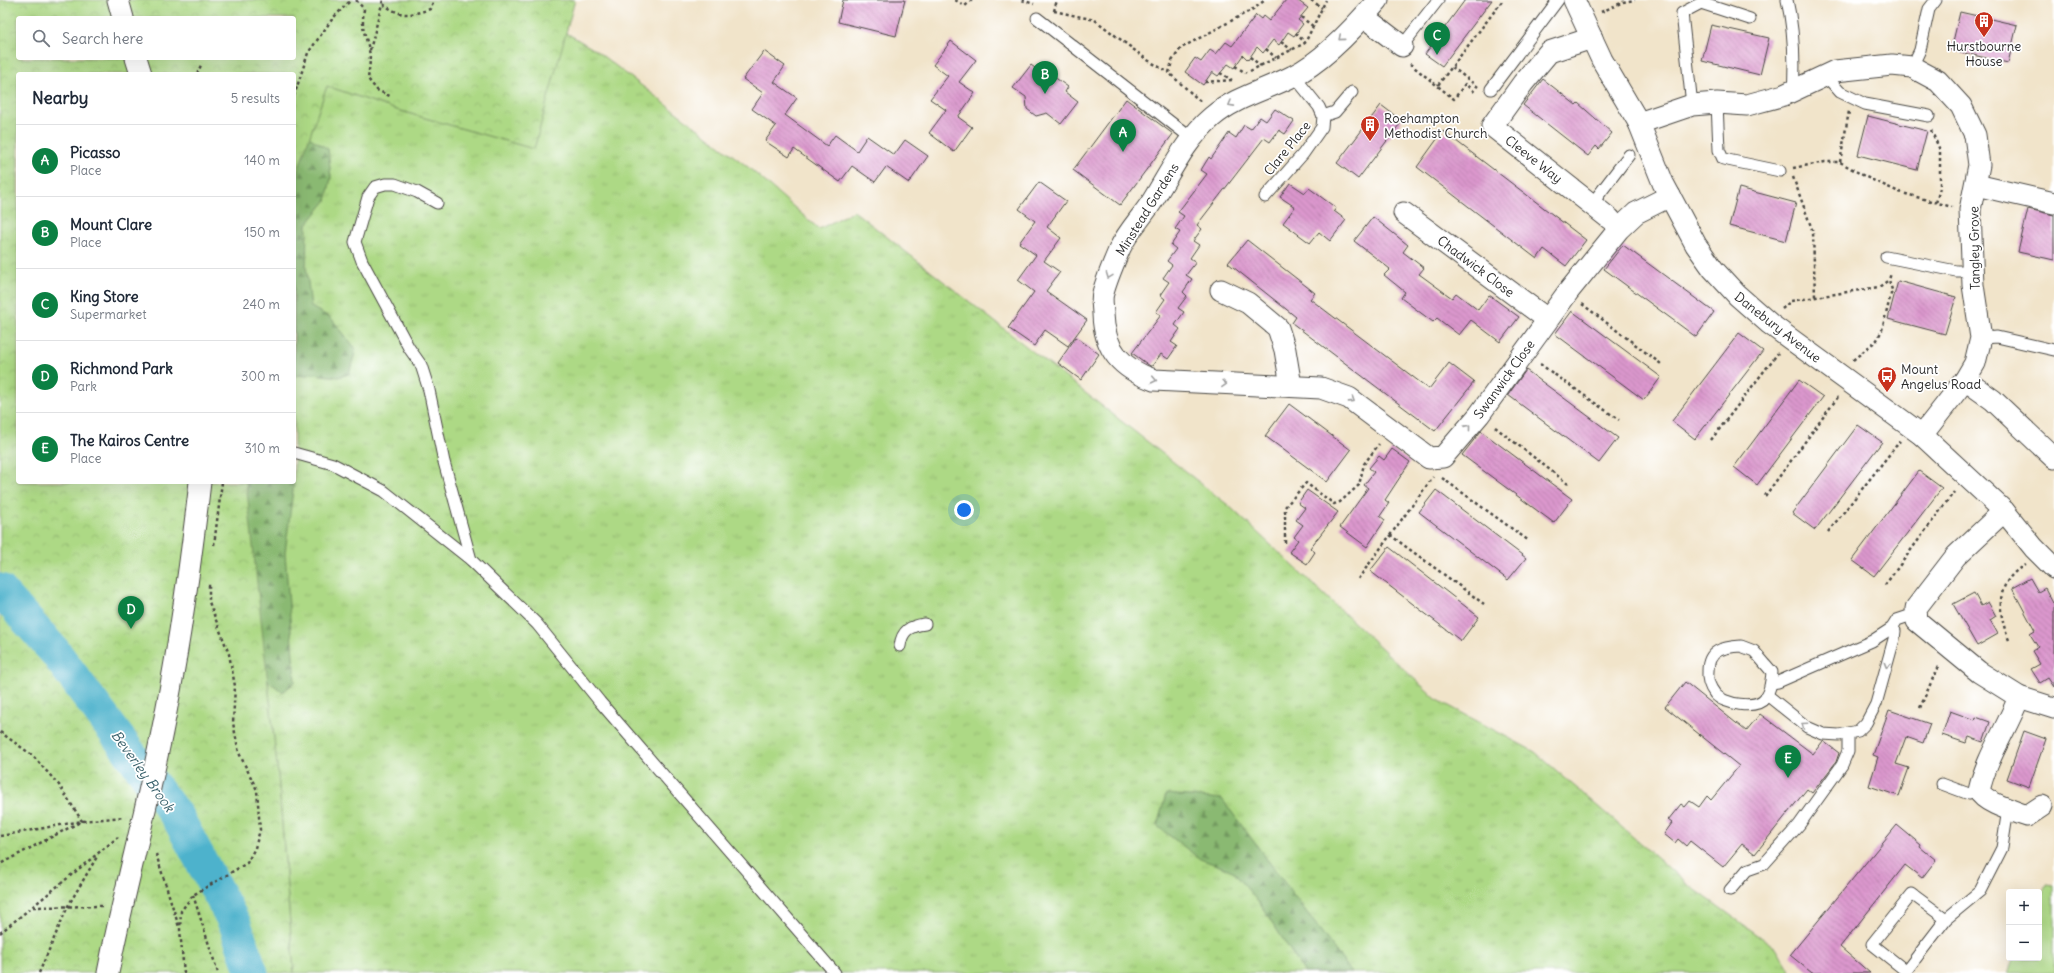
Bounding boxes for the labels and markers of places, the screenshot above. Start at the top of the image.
building icon: Hurstbourne House [1973,10,1995,38]
pin: C [1424,22,1450,55]
place label: Hurstbourne House [1947,38,2021,70]
pin: B [1032,61,1058,94]
place label: Roehampton Methodist Church [1384,110,1488,142]
building icon: Roehampton Methodist Church [1359,114,1381,142]
pin: A [1110,119,1136,152]
place label: Mount Angelus Road [1901,361,1981,393]
bus stop icon: Mount Angelus Road [1876,365,1898,393]
pin: D [118,596,144,629]
pin: E [1775,745,1801,778]

